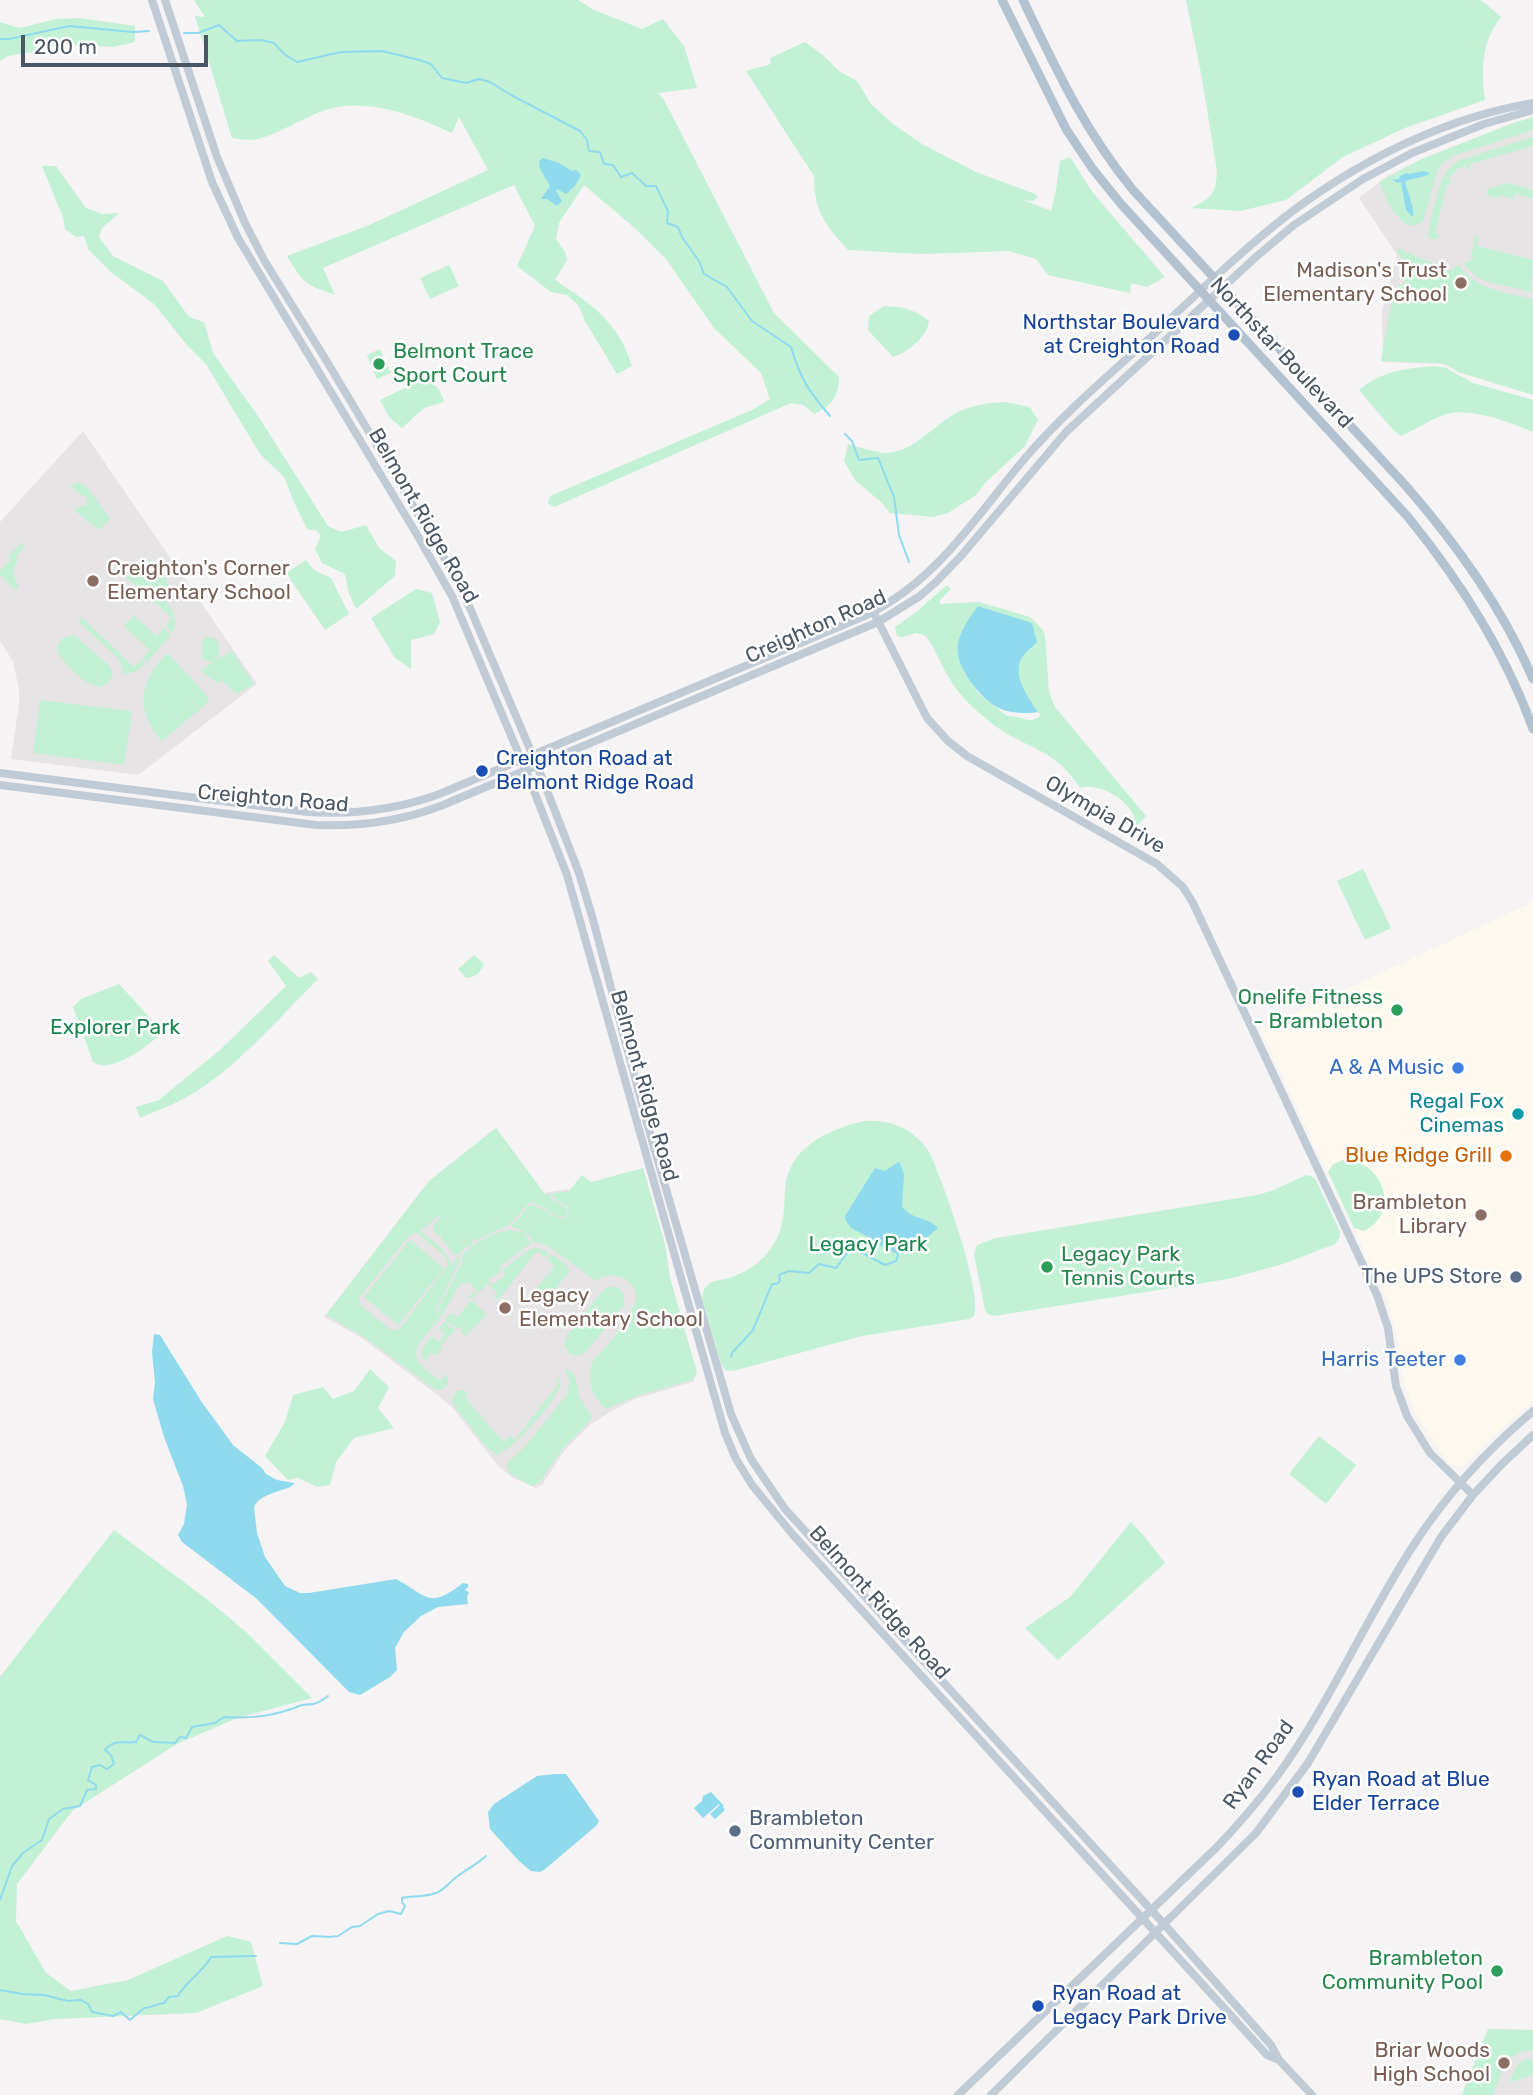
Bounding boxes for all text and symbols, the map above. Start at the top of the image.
scale bar [24,21,212,65]
text: 200 m [34,34,97,59]
place label: Madison's Trust Elementary School [1263,258,1447,308]
street label: Northstar Boulevard [1204,272,1358,434]
marker: Madison's Trust Elementary School [1453,275,1469,291]
place label: Northstar Boulevard at Creighton Road [1022,310,1220,360]
marker: Northstar Boulevard at Creighton Road [1226,327,1242,343]
place label: Belmont Trace Sport Court [393,339,534,389]
marker: Belmont Trace Sport Court [371,356,387,372]
street label: Belmont Ridge Road [363,424,483,608]
place label: Creighton's Corner Elementary School [107,556,291,606]
marker: Creighton's Corner Elementary School [85,573,101,589]
street label: Creighton Road [742,585,890,669]
place label: Creighton Road at Belmont Ridge Road [496,746,694,796]
marker: Creighton Road at Belmont Ridge Road [474,763,490,779]
street label: Olympia Drive [1040,770,1170,860]
street label: Creighton Road [196,780,350,818]
place label: Onelife Fitness - Brambleton [1238,985,1383,1035]
street label: Belmont Ridge Road [605,987,683,1185]
marker: Onelife Fitness - Brambleton [1389,1002,1405,1018]
park label: Explorer Park [50,1015,180,1041]
place label: A & A Music [1329,1055,1444,1081]
marker: A & A Music [1450,1060,1466,1076]
place label: Regal Fox Cinemas [1409,1089,1504,1139]
marker: Regal Fox Cinemas [1510,1106,1526,1122]
place label: Blue Ridge Grill [1345,1143,1492,1169]
marker: Blue Ridge Grill [1498,1148,1514,1164]
place label: Brambleton Library [1353,1190,1467,1240]
marker: Brambleton Library [1473,1207,1489,1223]
park label: Legacy Park [808,1232,928,1258]
place label: Legacy Park Tennis Courts [1061,1242,1195,1292]
marker: Legacy Park Tennis Courts [1039,1259,1055,1275]
place label: The UPS Store [1361,1264,1502,1290]
marker: The UPS Store [1508,1269,1524,1285]
place label: Legacy Elementary School [519,1283,703,1333]
marker: Legacy Elementary School [497,1300,513,1316]
place label: Harris Teeter [1321,1347,1446,1373]
marker: Harris Teeter [1452,1352,1468,1368]
street label: Belmont Ridge Road [803,1521,955,1685]
street label: Ryan Road [1218,1715,1300,1815]
place label: Ryan Road at Blue Elder Terrace [1312,1767,1490,1817]
marker: Ryan Road at Blue Elder Terrace [1290,1784,1306,1800]
place label: Brambleton Community Center [749,1806,934,1856]
marker: Brambleton Community Center [727,1823,743,1839]
place label: Brambleton Community Pool [1322,1946,1483,1996]
marker: Brambleton Community Pool [1489,1963,1505,1979]
place label: Ryan Road at Legacy Park Drive [1052,1981,1227,2031]
marker: Ryan Road at Legacy Park Drive [1030,1998,1046,2014]
place label: Briar Woods High School [1373,2038,1490,2088]
marker: Briar Woods High School [1496,2055,1512,2071]

